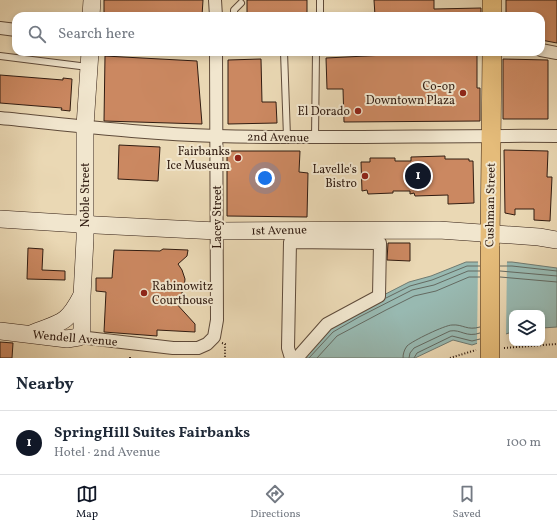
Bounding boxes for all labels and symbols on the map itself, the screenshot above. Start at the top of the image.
place label: Co-op Downtown Plaza [366,79,455,109]
marker: Co-op Downtown Plaza [458,88,468,98]
place label: El Dorado [297,104,350,120]
marker: El Dorado [353,106,363,116]
street label: 2nd Avenue [247,129,309,147]
place label: Fairbanks Ice Museum [166,144,230,174]
marker: Fairbanks Ice Museum [233,153,243,163]
pin: 1 [405,161,431,191]
place label: Lavelle's Bistro [313,162,357,192]
street label: Noble Street [78,163,94,227]
street label: Cushman Street [482,163,500,247]
your location [255,168,275,188]
marker: Lavelle's Bistro [360,171,370,181]
street label: Lacey Street [210,185,226,249]
street label: 1st Avenue [251,223,307,239]
place label: Rabinowitz Courthouse [152,279,214,309]
marker: Rabinowitz Courthouse [139,288,149,298]
street label: Wendell Avenue [32,327,118,351]

